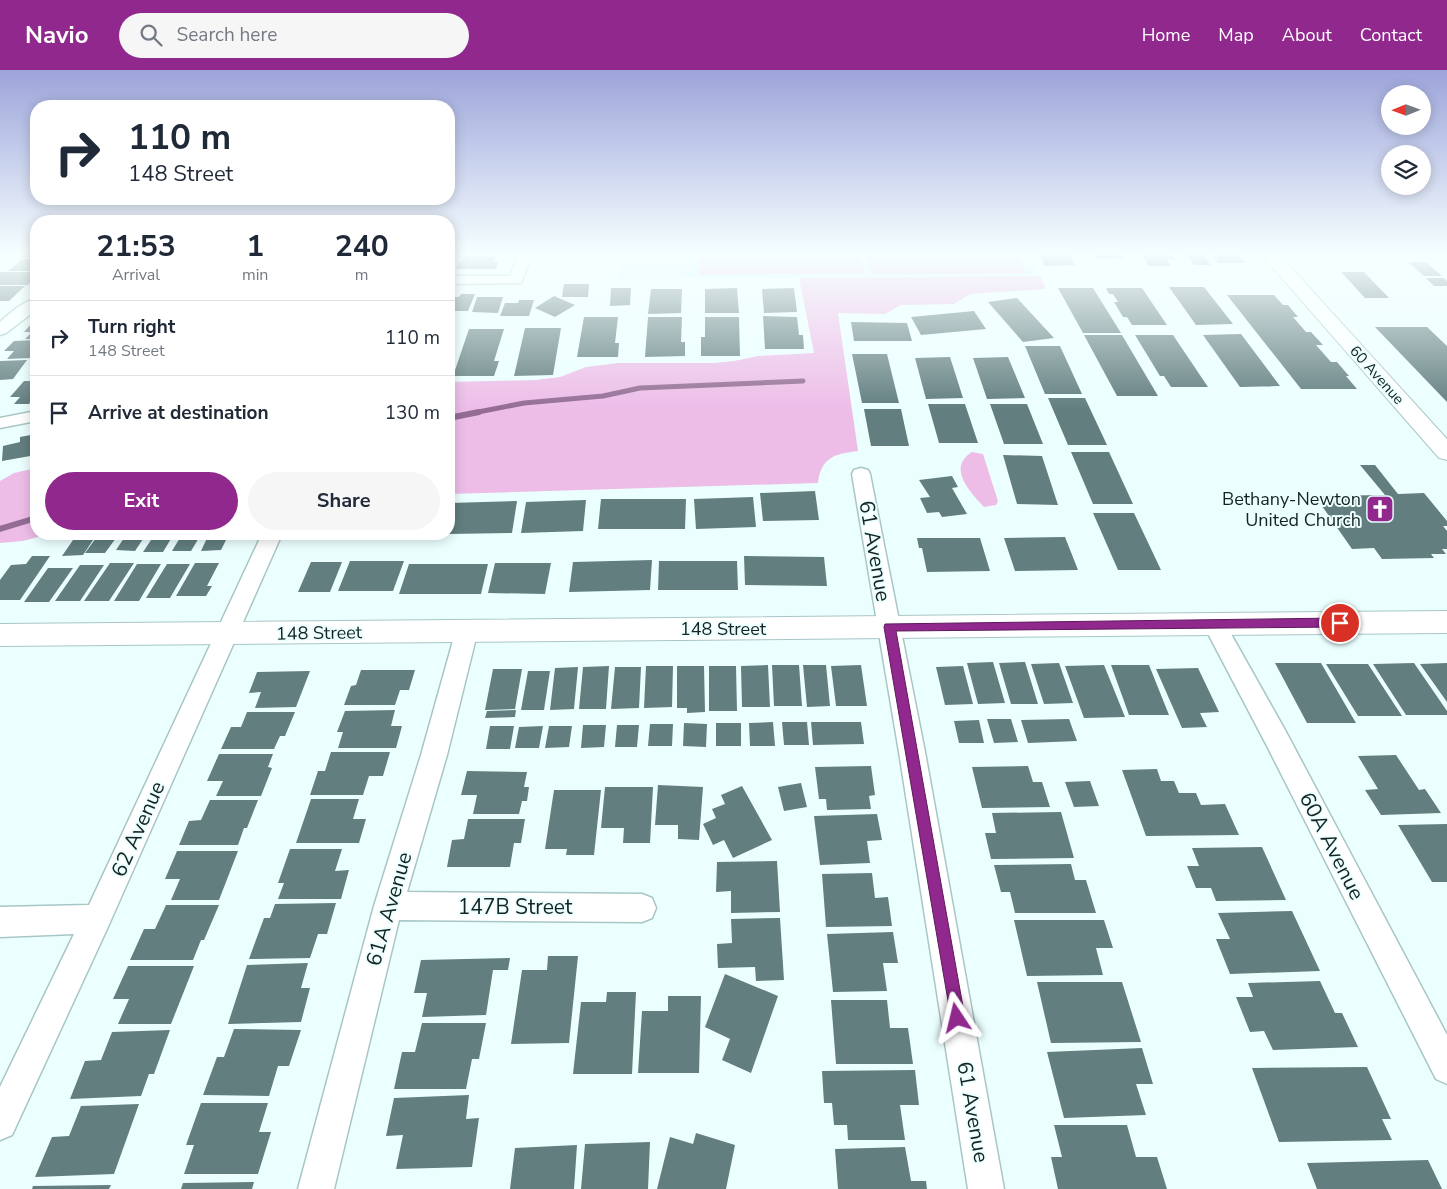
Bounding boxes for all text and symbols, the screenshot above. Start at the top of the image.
search box [119,13,469,58]
text: Navio [25,19,89,51]
icon: search [137,21,165,49]
text: Search here [177,22,277,48]
text: Home [1142,23,1190,47]
text: Map [1218,23,1254,47]
text: About [1282,23,1332,47]
text: Contact [1360,23,1422,47]
north arrow [1381,85,1431,135]
map controls [1381,85,1431,195]
text: 110 m [128,114,231,161]
icon: right [45,120,110,185]
button: layers [1381,145,1431,195]
text: 148 Street [128,159,233,189]
text: 21:53 [96,226,176,267]
text: 1 [246,226,264,267]
text: 240 [335,226,389,267]
text: Arrival [112,264,160,286]
text: min [242,264,268,286]
text: m [355,264,369,286]
text: Turn right [88,314,175,340]
icon: right [45,324,73,352]
text: 110 m [385,325,440,351]
text: 148 Street [88,340,165,362]
street label: 60 Avenue [1345,341,1409,409]
icon: arrive [45,399,73,427]
text: Arrive at destination [88,400,269,426]
text: 130 m [385,400,440,426]
button: Exit [45,472,238,530]
button: Share [248,472,440,530]
place label: Bethany-Newton United Church [1222,487,1361,532]
church icon: Bethany-Newton United Church [1365,494,1395,524]
street label: 61 Avenue [852,498,898,604]
pin [1319,602,1361,644]
icon: arrive [1326,609,1354,637]
street label: 148 Street [680,617,767,641]
street label: 148 Street [276,620,363,646]
street label: 62 Avenue [104,777,172,881]
street label: 60A Avenue [1293,787,1371,905]
street label: 61A Avenue [359,849,419,969]
street label: 147B Street [458,893,573,921]
position arrow [930,991,982,1043]
street label: 61 Avenue [950,1059,996,1165]

